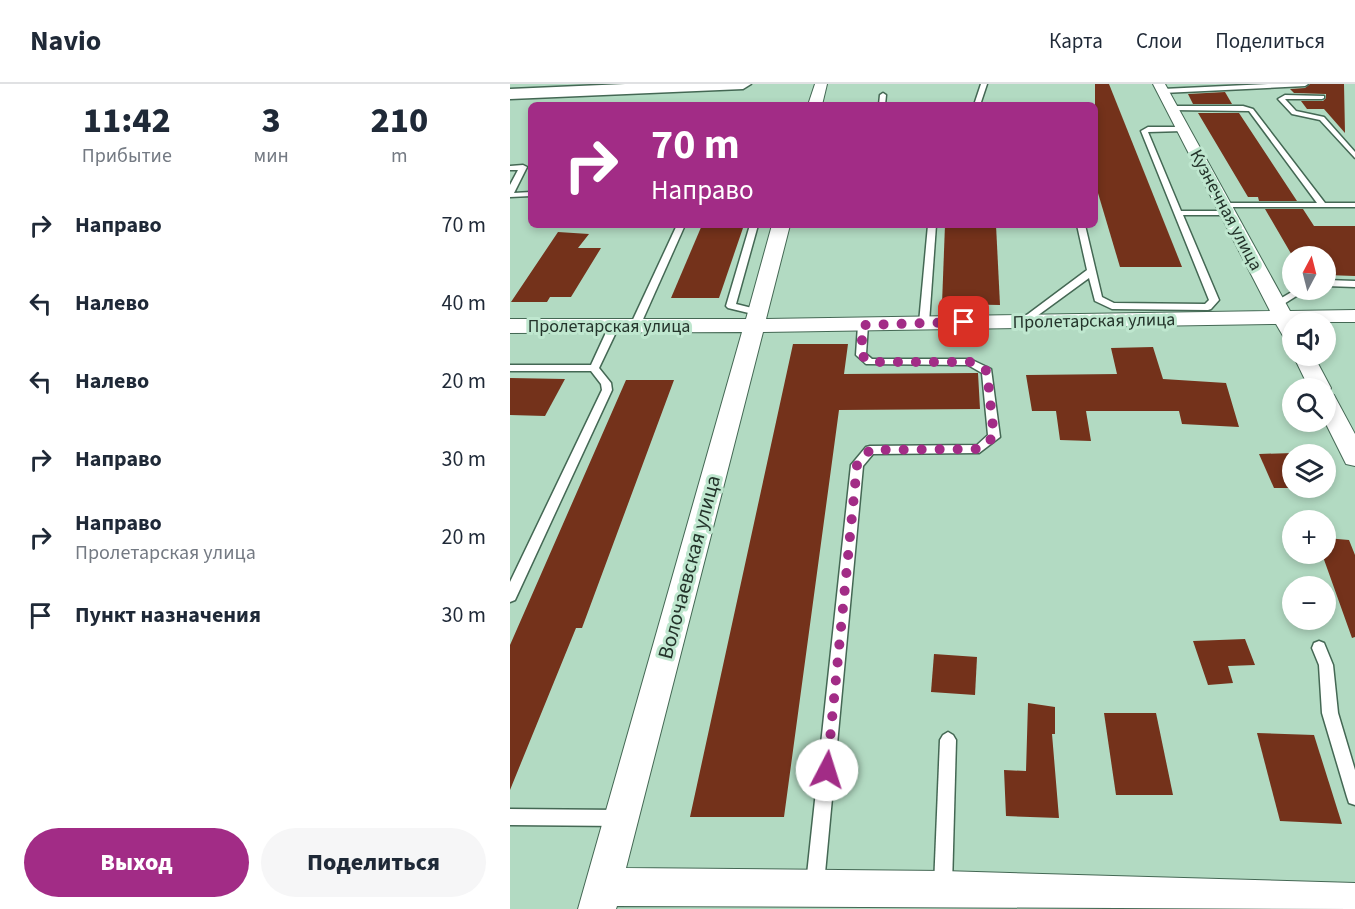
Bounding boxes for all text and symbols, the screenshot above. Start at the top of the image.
text: Navio [30,21,101,61]
text: Карта [1049,26,1103,56]
text: Слои [1136,26,1182,56]
text: Поделиться [1215,26,1325,56]
text: 11:42 [83,95,171,146]
text: 3 [262,95,281,146]
text: 210 [371,95,428,146]
text: 70 m [651,115,740,175]
icon: right [552,126,630,204]
text: Прибытие [82,142,172,170]
text: мин [254,142,289,170]
text: m [391,142,408,170]
street label: Кузнечная улица [1184,145,1268,275]
text: Направо [651,171,754,210]
icon: right [24,209,57,242]
text: Направо [75,209,162,241]
text: 70 m [441,209,486,241]
north arrow [1282,246,1336,300]
map controls [1282,246,1336,630]
icon: left [24,287,57,320]
text: Налево [75,287,149,319]
text: 40 m [441,287,486,319]
pin [938,296,989,347]
icon: arrive [947,305,980,338]
street label: Пролетарская улица [1012,307,1176,335]
button: sound [1282,312,1336,366]
street label: Пролетарская улица [528,314,690,339]
icon: left [24,365,57,398]
text: Налево [75,365,149,397]
text: 20 m [441,365,486,397]
button: search [1282,378,1336,432]
icon: right [24,443,57,476]
text: Направо [75,443,162,475]
text: 30 m [441,443,486,475]
button: layers [1282,444,1336,498]
street label: Волочаевская улица [650,472,728,662]
text: Направо [75,507,162,539]
button: + [1282,510,1336,564]
icon: right [24,521,57,554]
text: 20 m [441,521,486,553]
text: Пролетарская улица [75,539,256,567]
button: − [1282,576,1336,630]
icon: arrive [24,599,57,632]
text: Пункт назначения [75,599,261,631]
text: 30 m [441,599,486,631]
position arrow [795,738,859,802]
button: Выход [24,828,249,897]
button: Поделиться [261,828,486,897]

